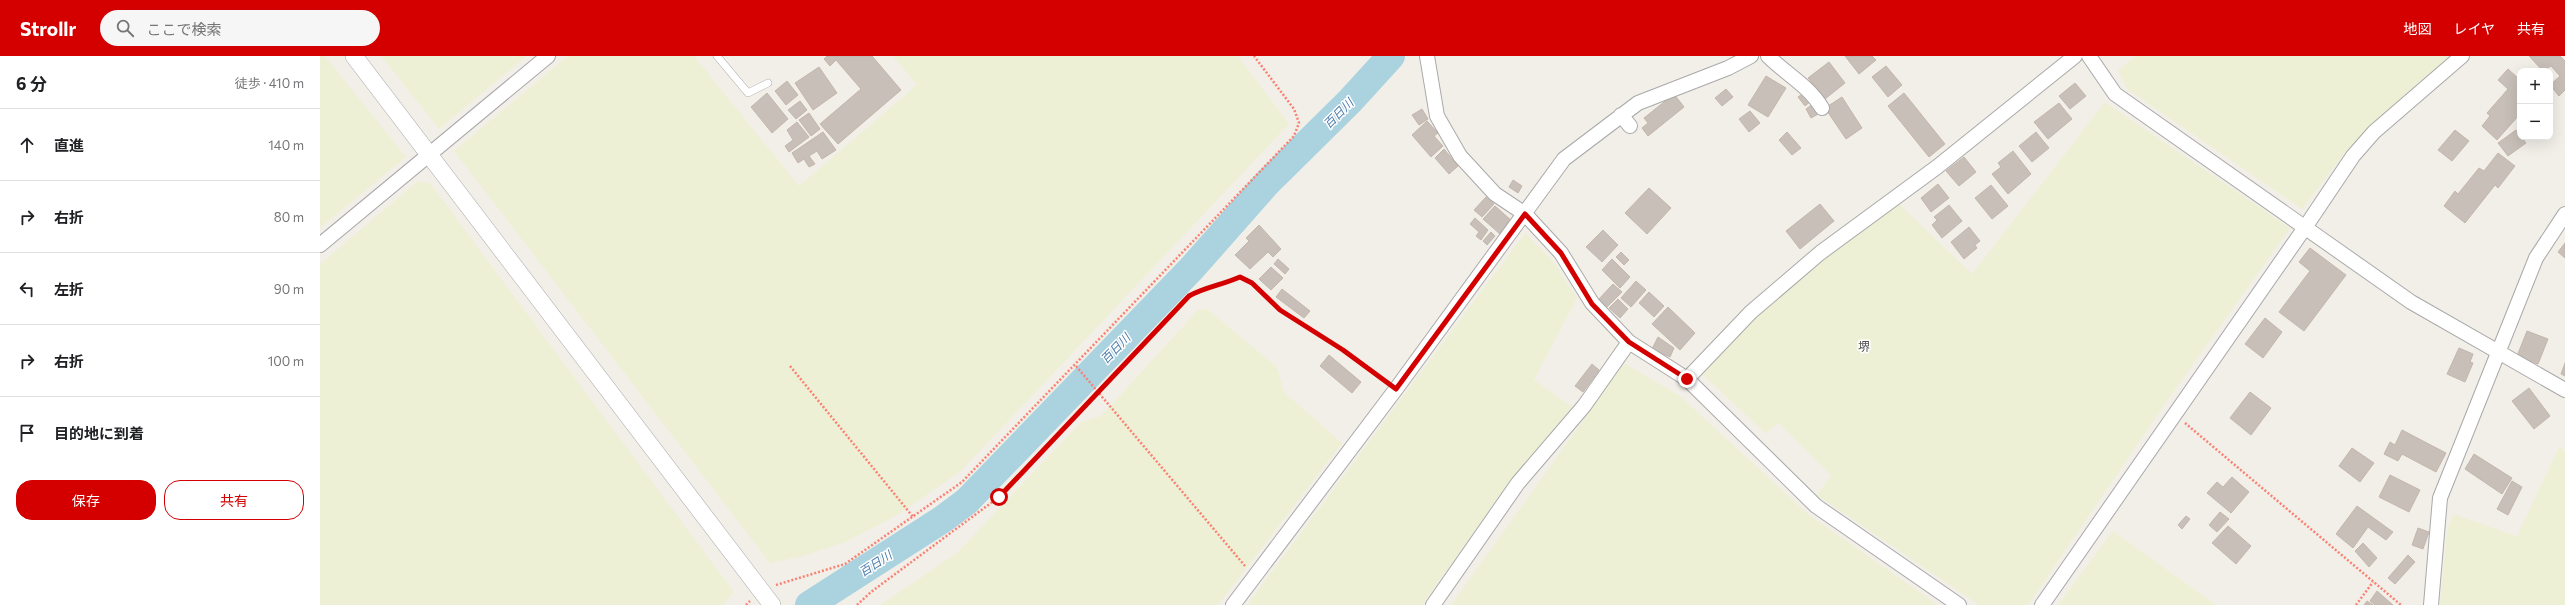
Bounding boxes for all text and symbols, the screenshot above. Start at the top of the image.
search box [100,10,380,46]
text: Strollr [20,17,76,40]
icon: search [114,17,136,39]
text: ここで検索 [146,20,221,38]
text: 地図 [2403,20,2431,37]
text: レイヤ [2453,20,2495,37]
text: 共有 [2517,20,2545,37]
map controls [2517,68,2553,140]
button: + [2517,68,2553,104]
text: 6 分 [16,73,47,94]
text: 徒歩 · 410 m [235,75,304,91]
water label: 百日川 [1320,94,1357,131]
button: − [2517,104,2553,140]
icon: ahead [16,134,38,156]
text: 直進 [54,136,84,154]
text: 140 m [268,137,304,153]
icon: right [16,206,38,228]
text: 右折 [54,208,84,226]
text: 80 m [274,209,304,225]
icon: left [16,278,38,300]
text: 左折 [54,280,84,298]
text: 90 m [274,281,304,297]
water label: 百日川 [1097,329,1134,366]
district label: 堺 [1858,339,1870,353]
icon: right [16,350,38,372]
text: 右折 [54,352,84,370]
text: 100 m [268,353,304,369]
route end [1678,370,1696,388]
icon: arrive [16,422,38,444]
text: 目的地に到着 [54,424,144,442]
button: 保存 [16,480,156,520]
button: 共有 [164,480,304,520]
route start [990,488,1008,506]
water label: 百日川 [856,546,896,579]

